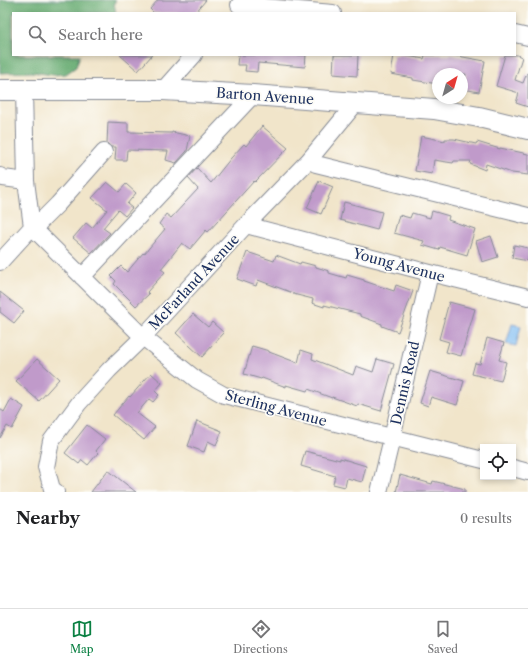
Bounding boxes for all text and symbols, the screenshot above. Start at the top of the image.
search box [12,12,516,56]
icon: search [26,23,48,45]
text: Search here [58,25,143,44]
north arrow [432,68,468,104]
street label: Barton Avenue [215,84,315,108]
street label: McFarland Avenue [145,230,243,334]
street label: Young Avenue [350,244,447,286]
street label: Dennis Road [387,339,423,427]
street label: Sterling Avenue [223,386,329,430]
map controls [480,444,516,480]
button: locate [480,444,516,480]
text: Nearby [16,508,80,528]
text: 0 results [460,510,512,526]
tab: Map [70,618,94,656]
tab: Directions [233,618,288,656]
tab: Saved [428,618,458,656]

